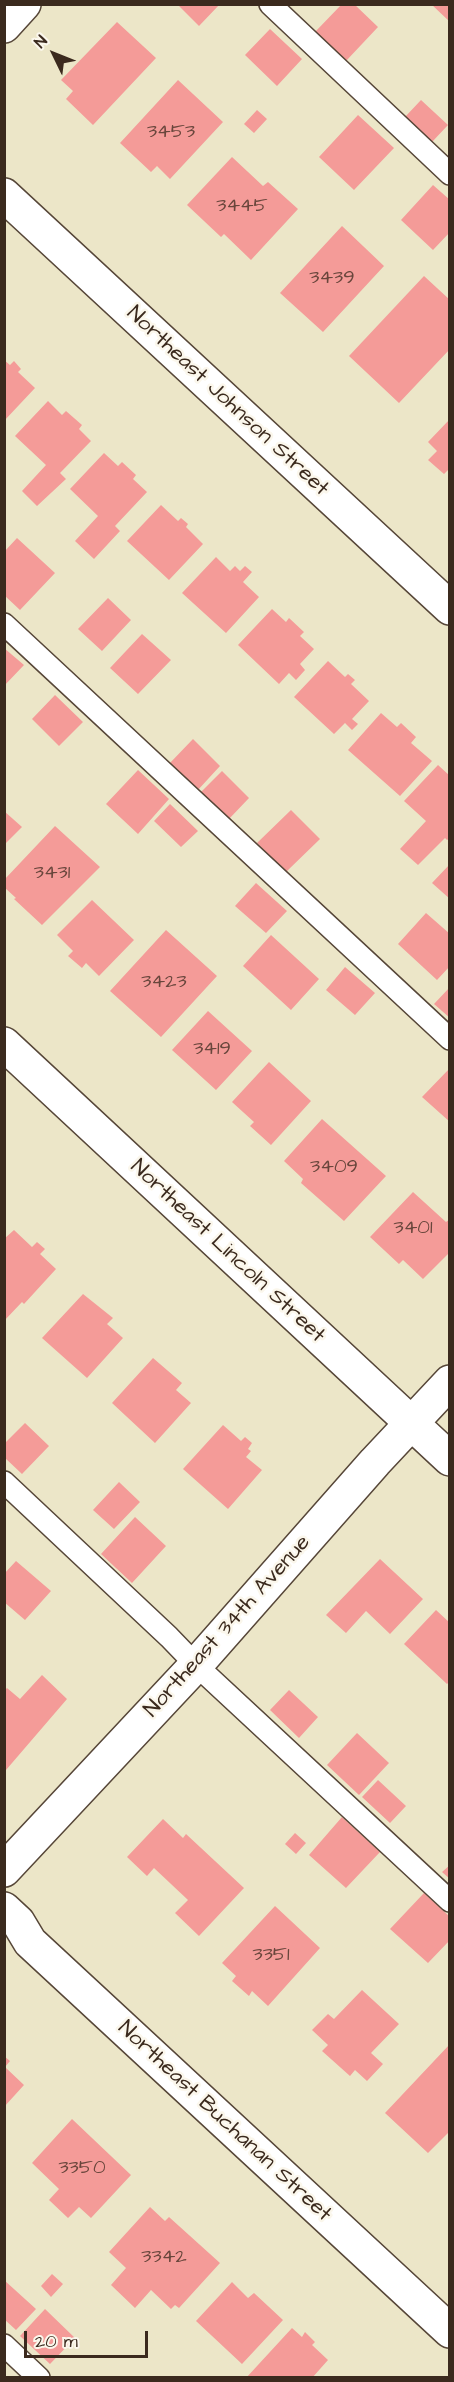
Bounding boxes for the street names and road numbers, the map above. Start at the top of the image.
street label: Northeast Johnson Street [120,301,334,503]
street label: Northeast Lincoln Street [124,1155,330,1349]
street label: Northeast 34th Avenue [139,1530,317,1724]
street label: Northeast Buchanan Street [112,2016,336,2228]

